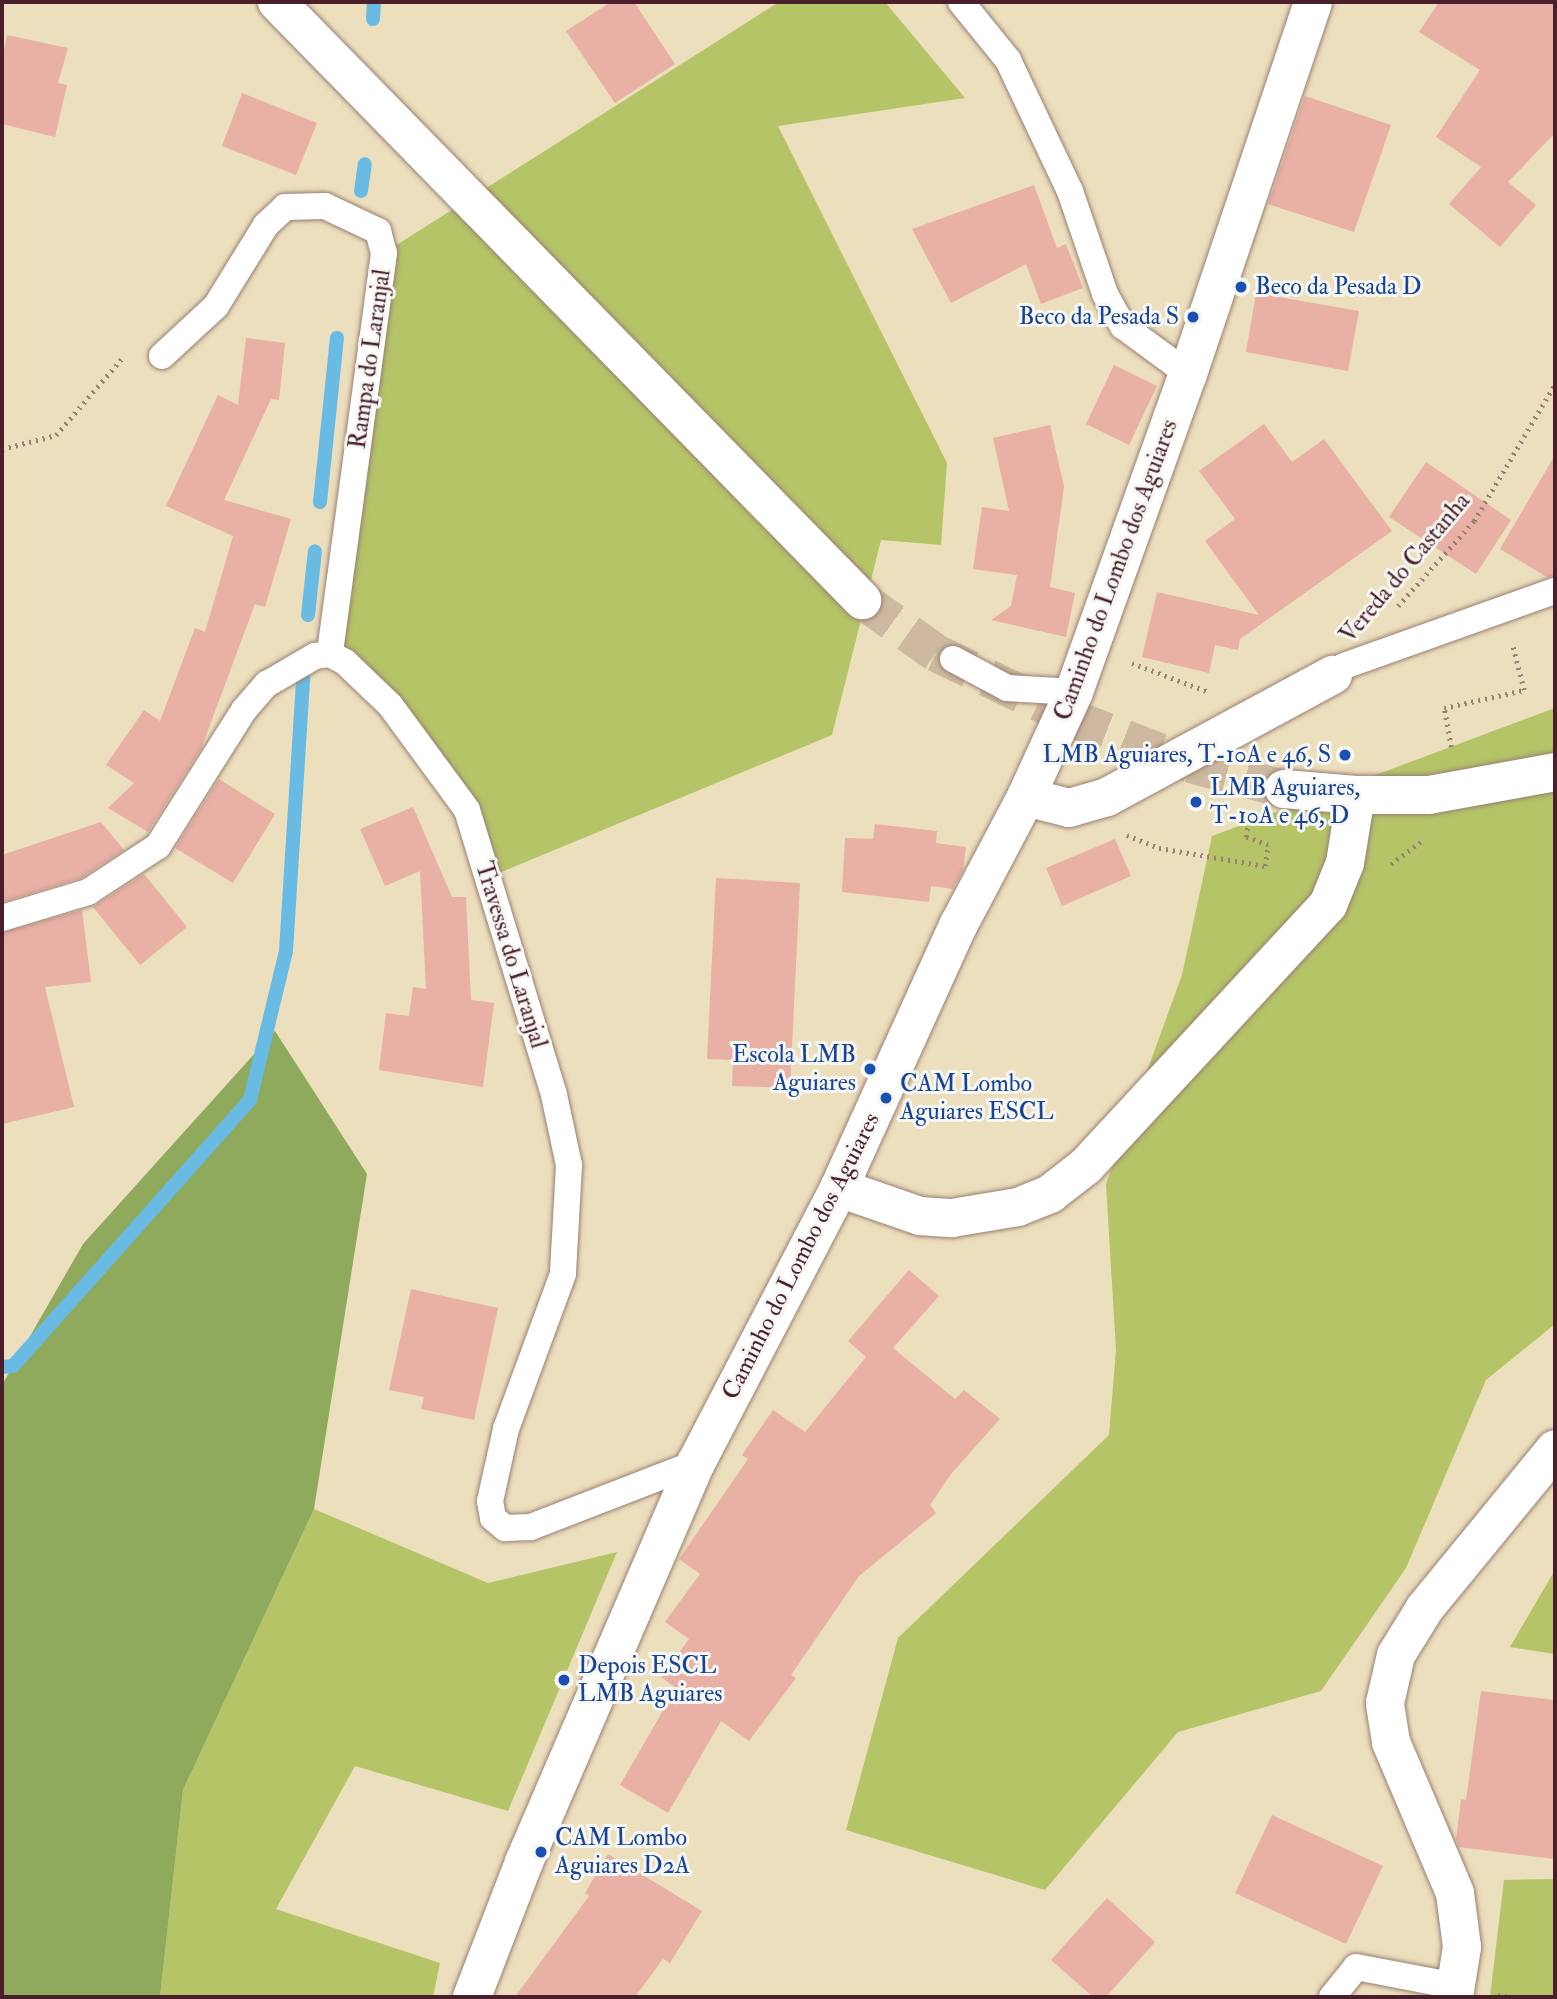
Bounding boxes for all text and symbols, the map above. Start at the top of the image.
street label: Rampa do Laranjal [343,267,397,451]
place label: Beco da Pesada D [1255,273,1422,301]
marker: Beco da Pesada D [1233,279,1249,295]
place label: Beco da Pesada S [1019,303,1179,331]
marker: Beco da Pesada S [1185,309,1201,325]
street label: Caminho do Lombo dos Aguiares [1048,416,1184,724]
street label: Vereda do Castanha [1334,487,1476,649]
place label: LMB Aguiares, T-10A e 46, S [1043,741,1331,769]
marker: LMB Aguiares, T-10A e 46, S [1337,747,1353,763]
place label: LMB Aguiares, T-10A e 46, D [1210,774,1360,830]
marker: LMB Aguiares, T-10A e 46, D [1188,794,1204,810]
street label: Travessa do Laranjal [469,858,553,1052]
place label: Escola LMB Aguiares [732,1041,856,1097]
marker: Escola LMB Aguiares [862,1061,878,1077]
place label: CAM Lombo Aguiares ESCL [900,1070,1054,1126]
marker: CAM Lombo Aguiares ESCL [878,1090,894,1106]
street label: Caminho do Lombo dos Aguiares [716,1108,886,1404]
place label: Depois ESCL LMB Aguiares [578,1652,722,1708]
marker: Depois ESCL LMB Aguiares [556,1672,572,1688]
place label: CAM Lombo Aguiares D2A [555,1824,690,1880]
marker: CAM Lombo Aguiares D2A [533,1844,549,1860]

